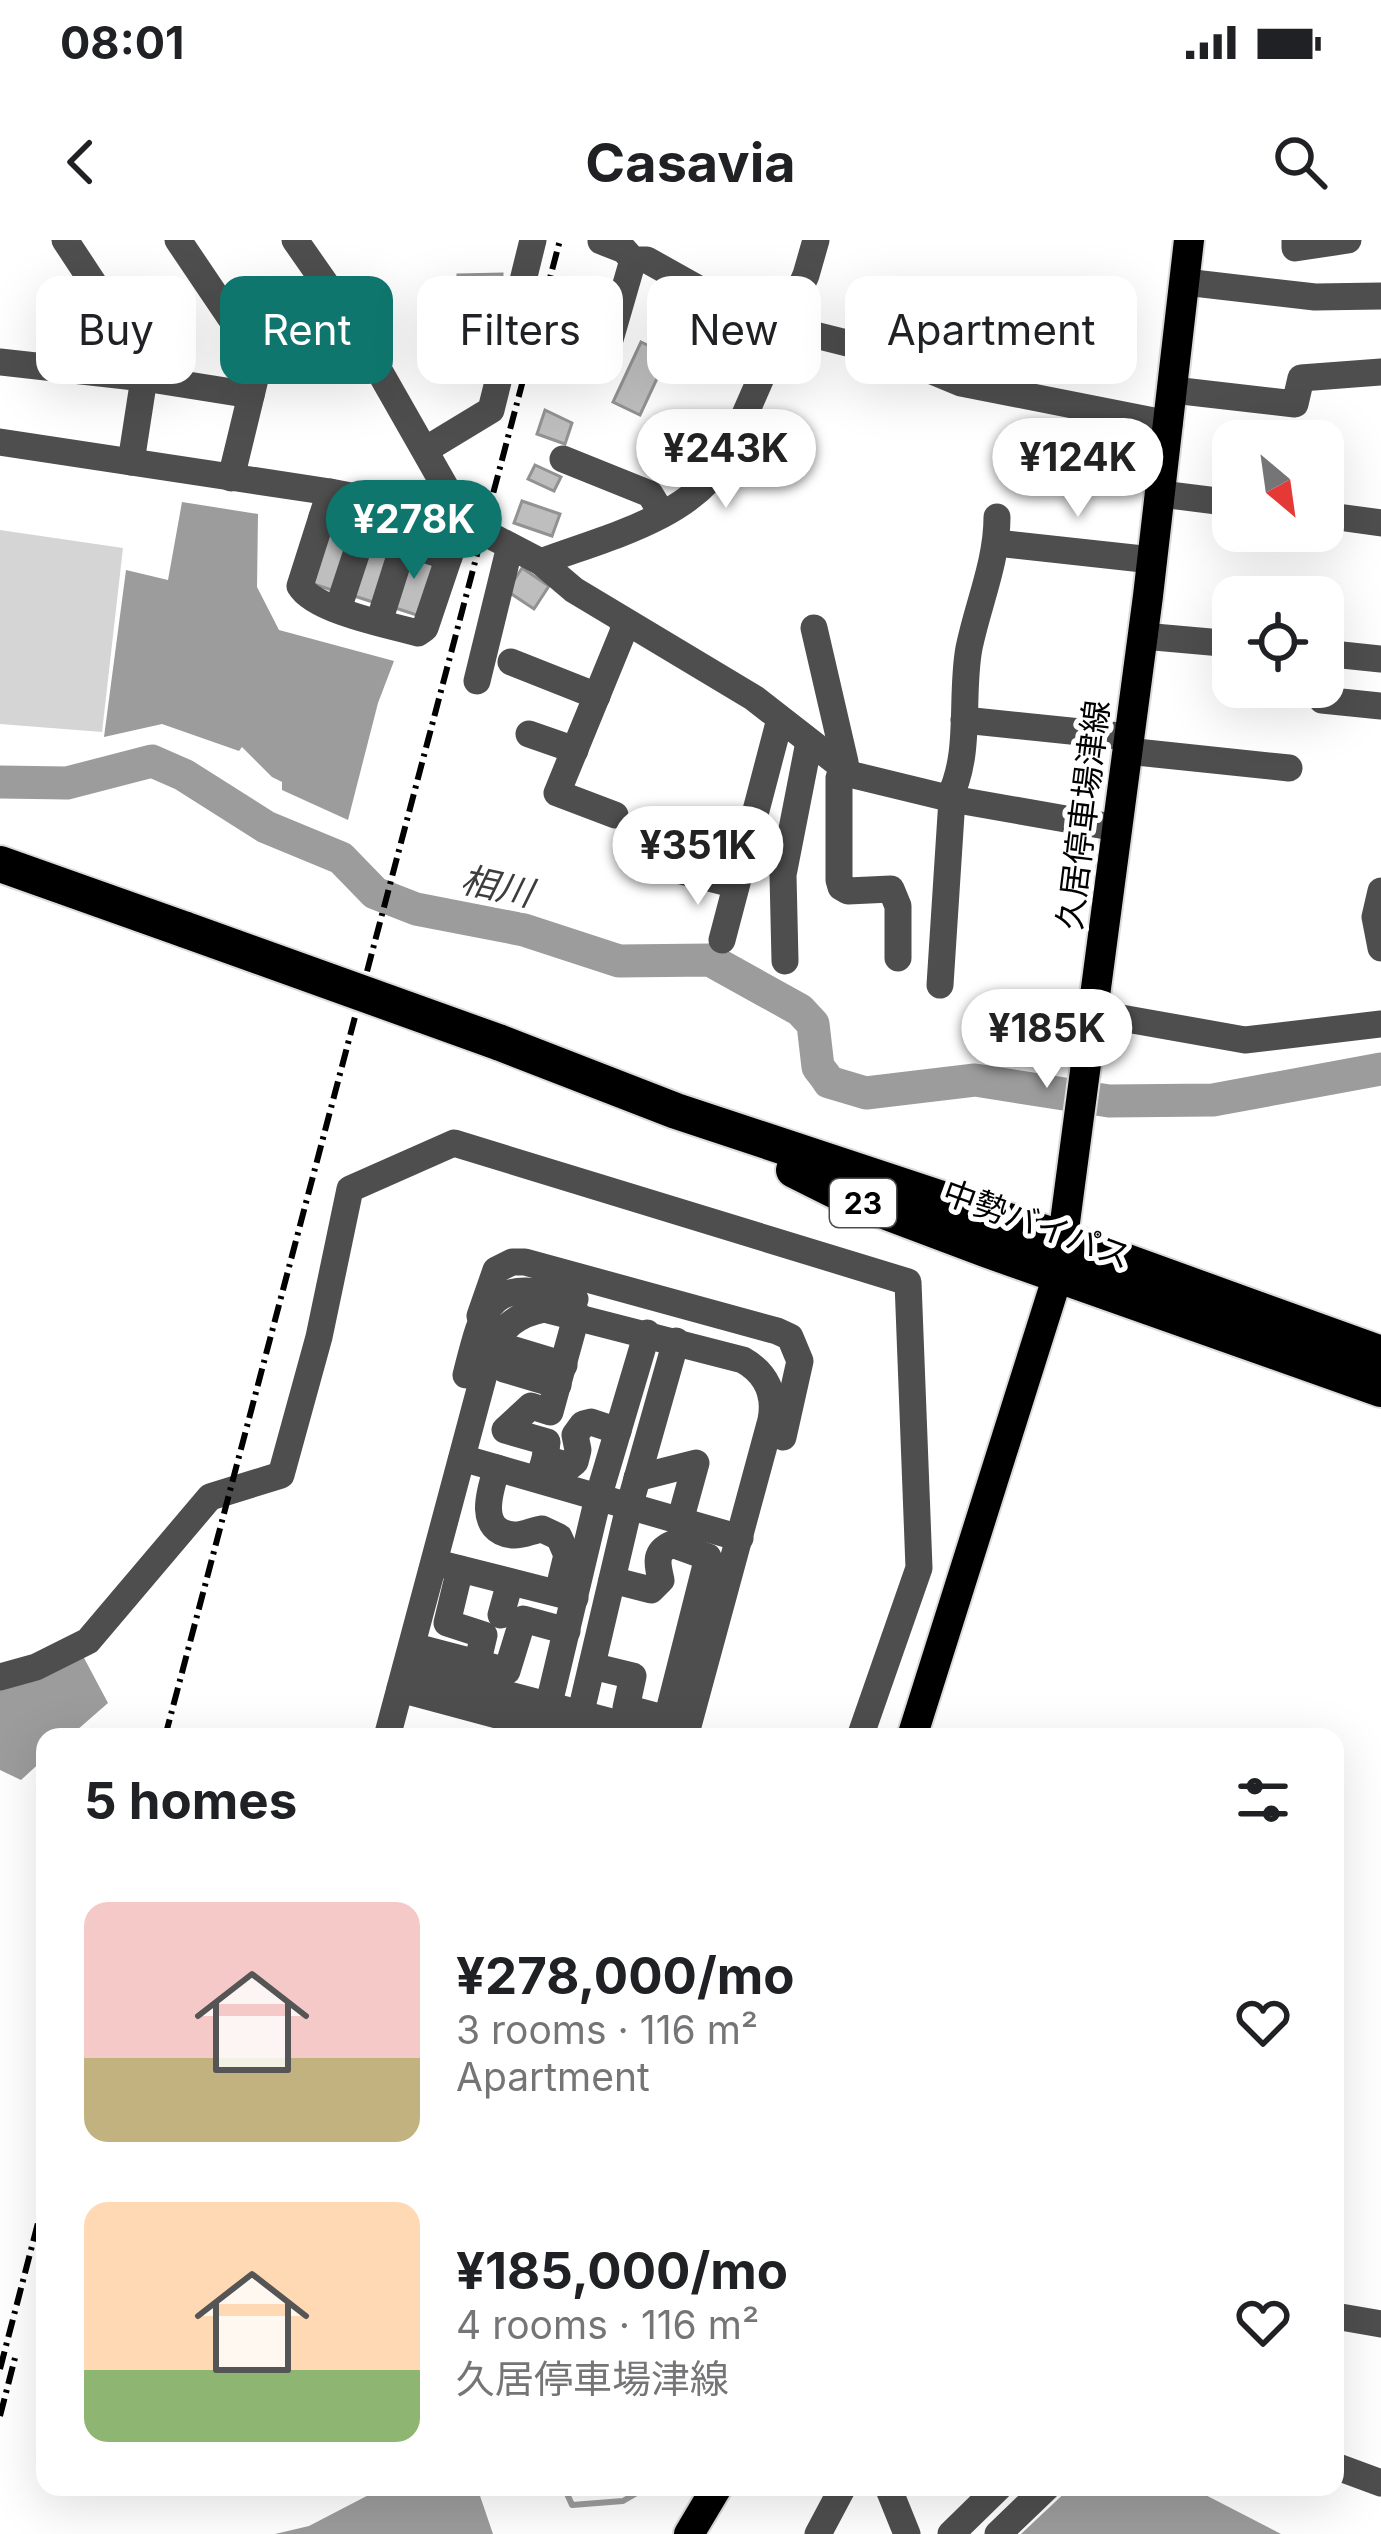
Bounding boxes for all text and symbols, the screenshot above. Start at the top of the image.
text: 08:01 [60,15,184,70]
icon: back [48,129,114,195]
icon: search [1267,129,1333,195]
text: Casavia [585,130,796,195]
chip: Buy [36,276,196,384]
chip: Rent [220,276,393,384]
chip: Filters [417,276,623,384]
chip: New [647,276,821,384]
chip: Apartment [845,276,1137,384]
pin: ¥243K [642,409,810,511]
pin: ¥124K [994,418,1162,520]
north arrow [1212,420,1344,552]
map controls [1212,420,1344,708]
text: ¥243K [663,424,789,471]
text: ¥124K [1019,433,1137,480]
pin: ¥278K [330,480,498,582]
text: ¥278K [353,495,475,542]
button: locate [1212,576,1344,708]
street label: 久居停車場津線 [1049,698,1117,932]
pin: ¥351K [614,806,782,908]
text: ¥351K [639,821,757,868]
water label: 相川 [457,857,541,916]
pin: ¥185K [963,989,1131,1091]
text: ¥185K [988,1004,1106,1051]
street label: 中勢バイパス [937,1171,1137,1277]
road number: 23 [830,1179,896,1227]
icon: filters [1230,1767,1296,1833]
text: 5 homes [84,1770,297,1831]
text: ¥278,000/mo [456,1945,795,2006]
icon: home [180,1950,324,2094]
icon: heart [1230,1989,1296,2055]
text: 3 rooms · 116 m² [456,2006,758,2053]
text: Apartment [456,2053,650,2100]
text: ¥185,000/mo [456,2240,788,2301]
icon: home [180,2250,324,2394]
icon: heart [1230,2289,1296,2355]
text: 4 rooms · 116 m² [456,2301,759,2348]
text: 久居停車場津線 [456,2355,729,2402]

